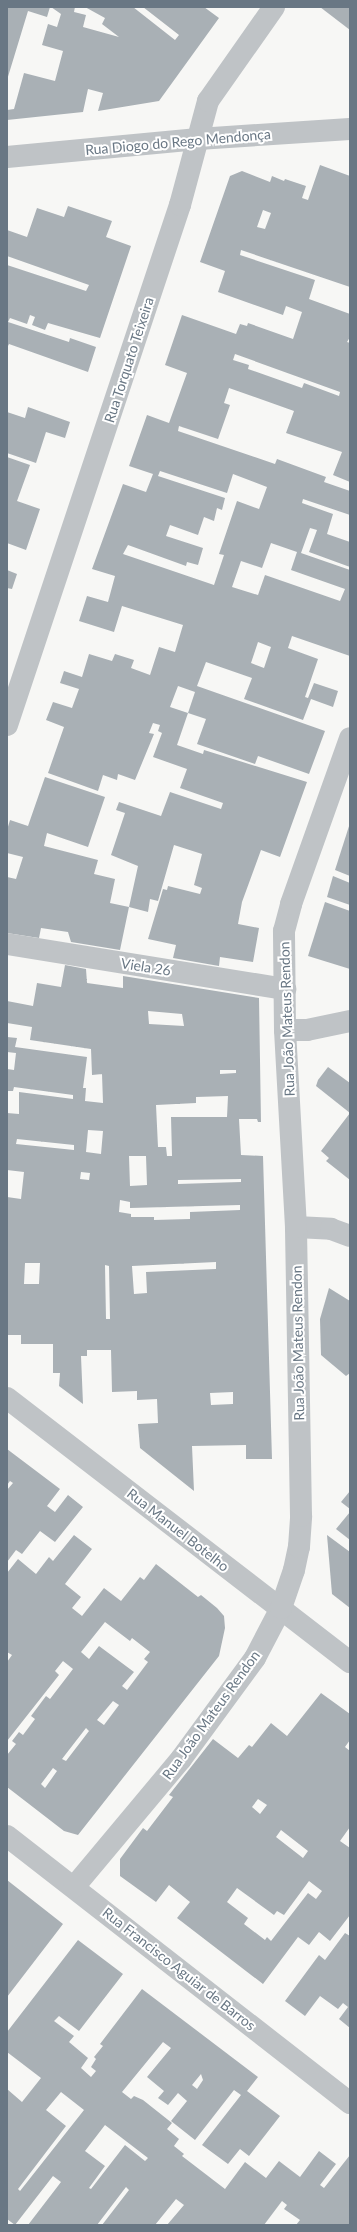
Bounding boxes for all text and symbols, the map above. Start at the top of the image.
street label: Rua Diogo do Rego Mendonça [84,126,272,158]
street label: Rua Torquato Teixeira [101,295,157,425]
street label: Rua João Mateus Rendon [276,941,298,1097]
street label: Viela 26 [120,955,172,979]
street label: Rua João Mateus Rendon [288,1265,308,1421]
street label: Rua Manuel Botelho [124,1485,232,1575]
street label: Rua João Mateus Rendon [159,1647,263,1783]
street label: Rua Francisco Aguiar de Barros [99,1904,259,2034]

